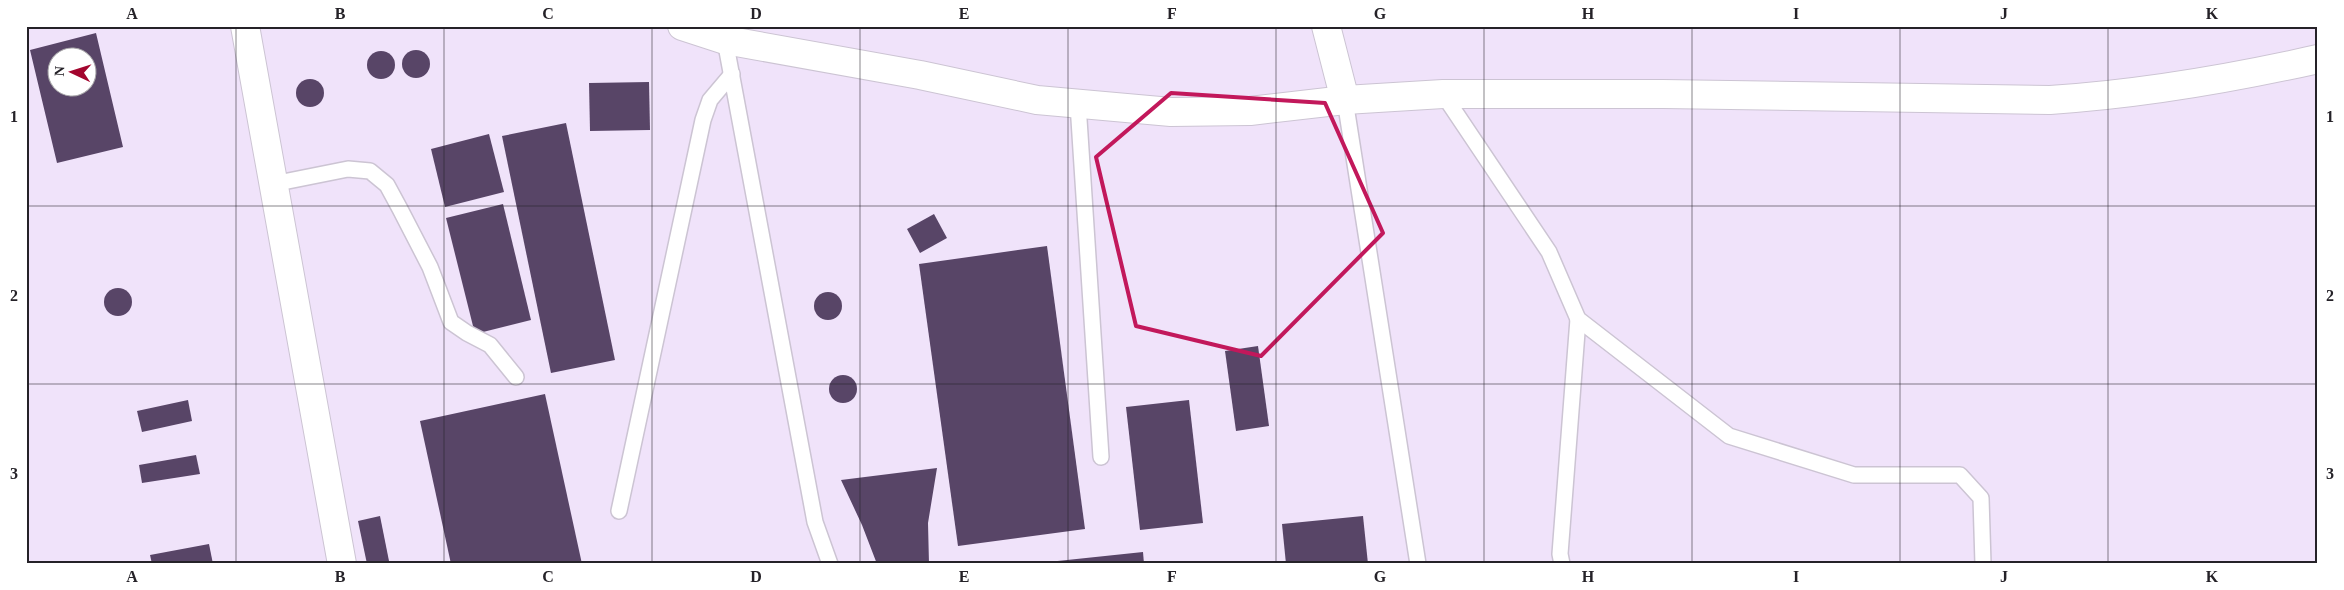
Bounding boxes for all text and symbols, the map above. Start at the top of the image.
text: A [126,5,138,22]
text: B [335,5,346,22]
text: C [542,5,554,22]
text: D [750,5,762,22]
text: E [959,5,969,22]
text: F [1167,5,1177,22]
text: G [1374,5,1387,22]
text: H [1582,5,1595,22]
text: I [1793,5,1799,22]
text: J [2000,5,2008,22]
text: K [2206,5,2219,22]
north arrow [48,48,98,98]
text: N [52,66,67,77]
text: 1 [10,108,18,125]
text: 1 [2326,108,2334,125]
text: 2 [10,287,18,304]
text: 2 [2326,287,2334,304]
text: 3 [10,465,18,482]
text: 3 [2326,465,2334,482]
text: A [126,568,138,585]
text: B [335,568,346,585]
text: C [542,568,554,585]
text: D [750,568,762,585]
text: E [959,568,969,585]
text: F [1167,568,1177,585]
text: G [1374,568,1387,585]
text: H [1582,568,1595,585]
text: I [1793,568,1799,585]
text: J [2000,568,2008,585]
text: K [2206,568,2219,585]

